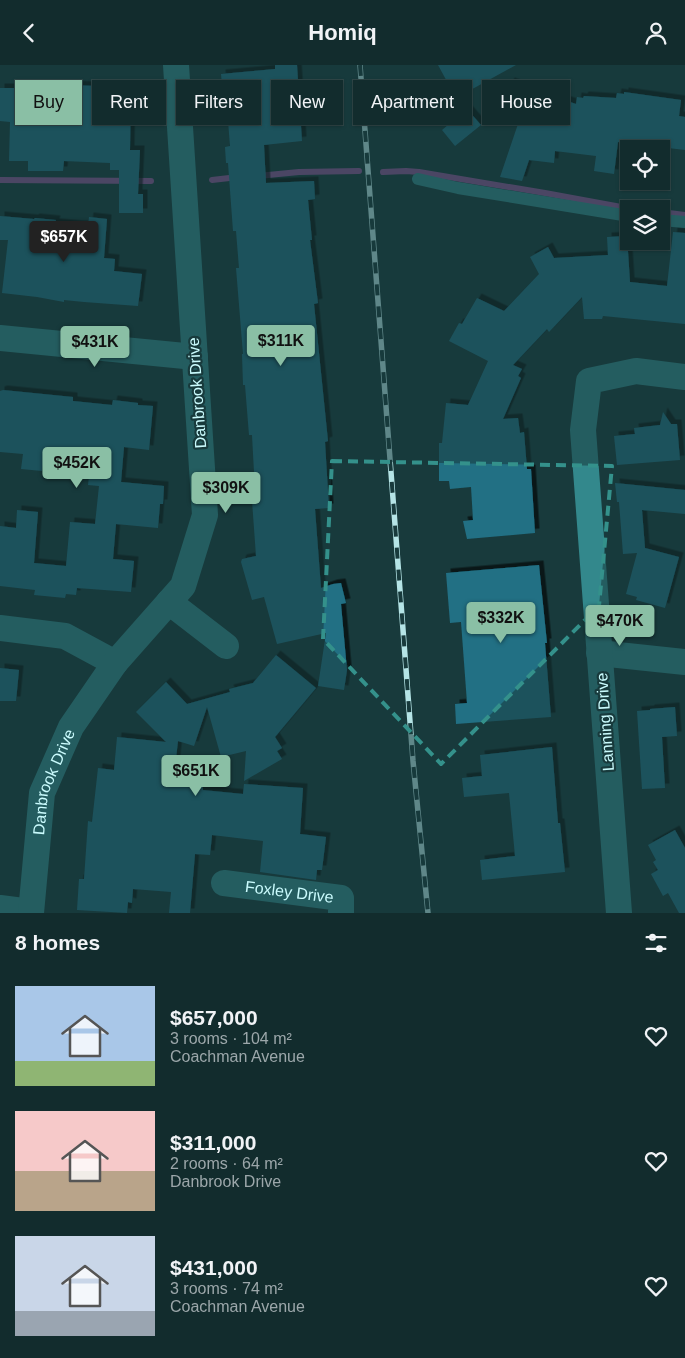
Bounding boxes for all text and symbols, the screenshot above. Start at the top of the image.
icon: back [15,19,43,47]
icon: person [642,19,670,47]
text: Homiq [308,20,377,45]
chip: Buy [15,80,82,125]
chip: Rent [92,80,166,125]
chip: Filters [176,80,261,125]
chip: New [271,80,343,125]
chip: Apartment [353,80,472,125]
chip: House [482,80,570,125]
map controls [620,140,670,250]
button: locate [620,140,670,190]
button: layers [620,200,670,250]
pin: $657K [29,221,99,263]
text: $657K [40,228,88,245]
pin: $431K [60,325,130,368]
pin: $311K [246,325,316,367]
text: $311K [258,332,304,349]
text: $431K [71,333,119,350]
street label: Danbrook Drive [185,337,209,449]
pin: $452K [42,447,112,489]
text: $452K [53,454,101,471]
pin: $309K [191,471,261,514]
text: $309K [202,479,250,496]
pin: $332K [466,601,536,644]
pin: $470K [585,605,655,647]
text: $332K [477,609,525,626]
text: $470K [596,612,644,629]
street label: Lanning Drive [593,672,617,772]
street label: Danbrook Drive [30,726,78,836]
pin: $651K [161,755,231,797]
text: $651K [172,762,220,779]
street label: Foxley Drive [244,877,335,905]
icon: filters [642,929,670,957]
text: 8 homes [15,931,100,954]
icon: home [55,1006,115,1066]
text: $657,000 [170,1006,258,1029]
icon: heart [642,1022,670,1050]
text: 3 rooms · 104 m² [170,1030,292,1047]
text: Coachman Avenue [170,1048,305,1065]
icon: home [55,1131,115,1191]
text: $311,000 [170,1131,256,1154]
icon: heart [642,1147,670,1175]
text: 2 rooms · 64 m² [170,1155,283,1172]
text: Danbrook Drive [170,1173,281,1190]
icon: home [55,1256,115,1316]
text: $431,000 [170,1256,258,1279]
icon: heart [642,1272,670,1300]
text: 3 rooms · 74 m² [170,1280,283,1297]
text: Coachman Avenue [170,1298,305,1315]

